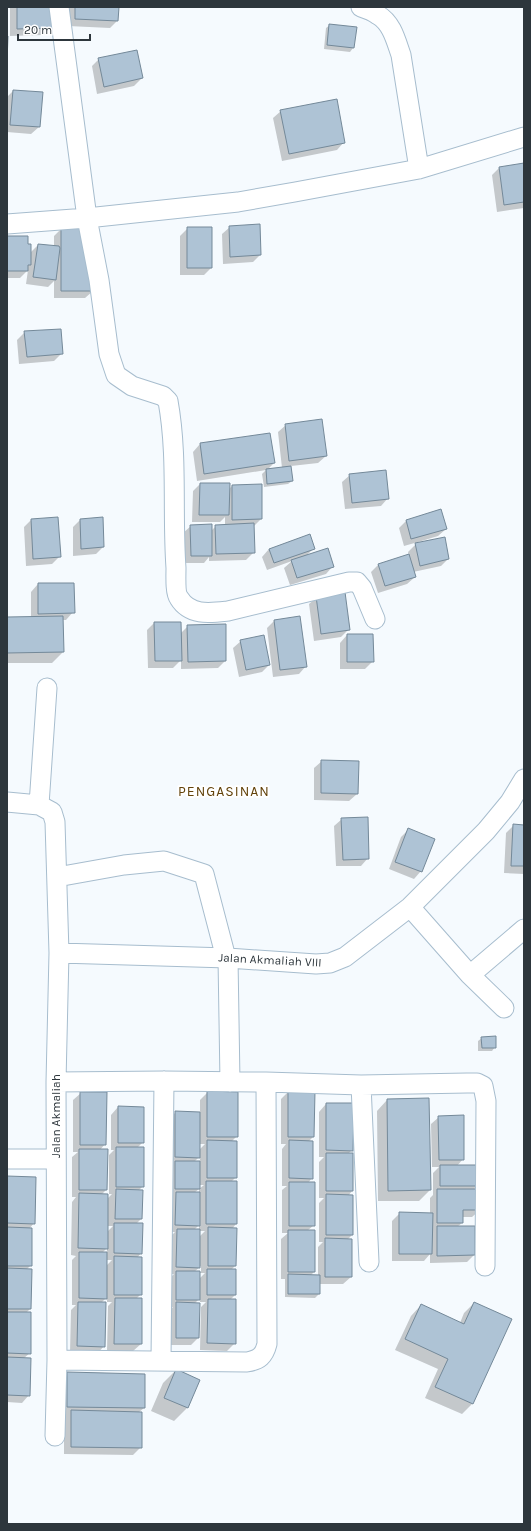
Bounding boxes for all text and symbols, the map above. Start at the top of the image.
scale bar [18,16,90,42]
text: 20 m [24,23,52,37]
district label: PENGASINAN [178,783,270,800]
street label: Jalan Akmaliah VIII [218,950,322,970]
street label: Jalan Akmaliah [49,1074,63,1158]

